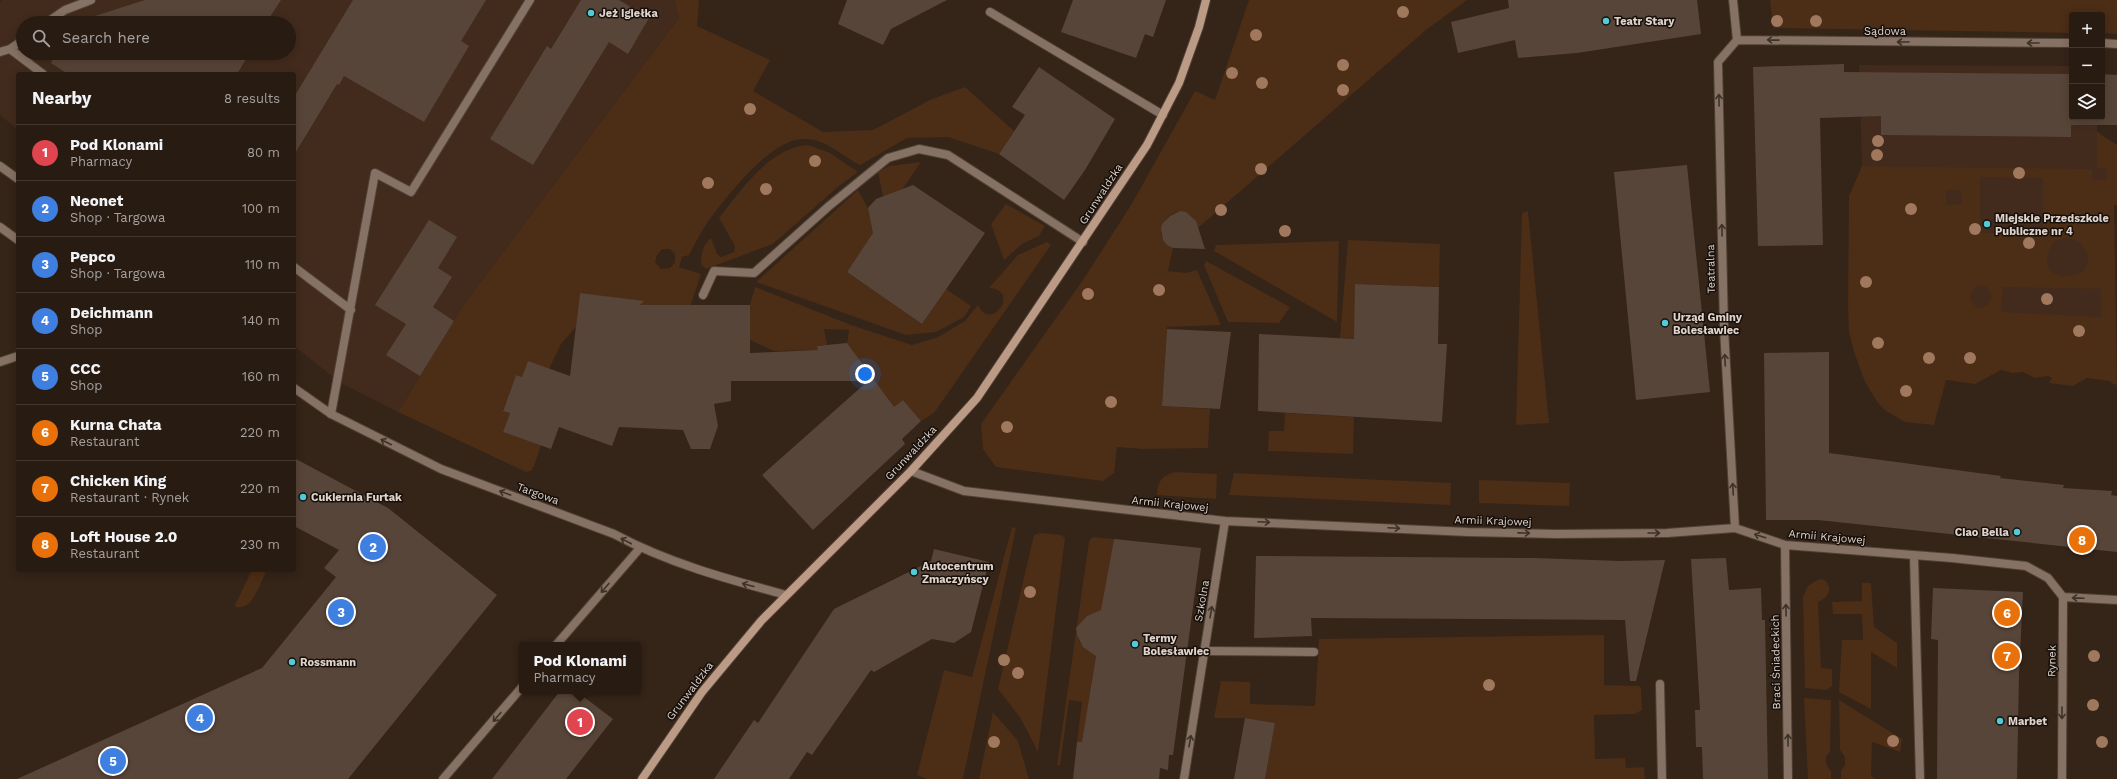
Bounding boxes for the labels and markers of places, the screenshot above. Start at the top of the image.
place label: Jeż Igiełka [599,7,658,20]
marker: Jeż Igiełka [586,8,596,18]
place label: Teatr Stary [1614,15,1675,28]
marker: Teatr Stary [1601,16,1611,26]
place label: Miejskie Przedszkole Publiczne nr 4 [1995,212,2109,238]
marker: Miejskie Przedszkole Publiczne nr 4 [1982,219,1992,229]
place label: Urząd Gminy Bolesławiec [1673,311,1743,337]
marker: Urząd Gminy Bolesławiec [1660,318,1670,328]
place label: Cukiernia Furtak [311,491,402,504]
marker: Cukiernia Furtak [298,492,308,502]
pin: 8 [2069,525,2095,555]
place label: Ciao Bella [1955,526,2010,539]
marker: Ciao Bella [2012,527,2022,537]
pin: 2 [360,532,386,562]
place label: Autocentrum Zmaczyńscy [922,560,994,586]
marker: Autocentrum Zmaczyńscy [909,567,919,577]
pin: 3 [328,597,354,627]
pin: 6 [1994,598,2020,628]
place label: Termy Bolesławiec [1143,632,1209,658]
marker: Termy Bolesławiec [1130,639,1140,649]
pin: 7 [1994,641,2020,671]
place label: Rossmann [300,656,356,669]
marker: Rossmann [287,657,297,667]
pin: 4 [187,703,213,733]
pin: 1 [567,707,593,737]
place label: Marbet [2008,715,2047,728]
marker: Marbet [1995,716,2005,726]
pin: 5 [100,746,126,776]

